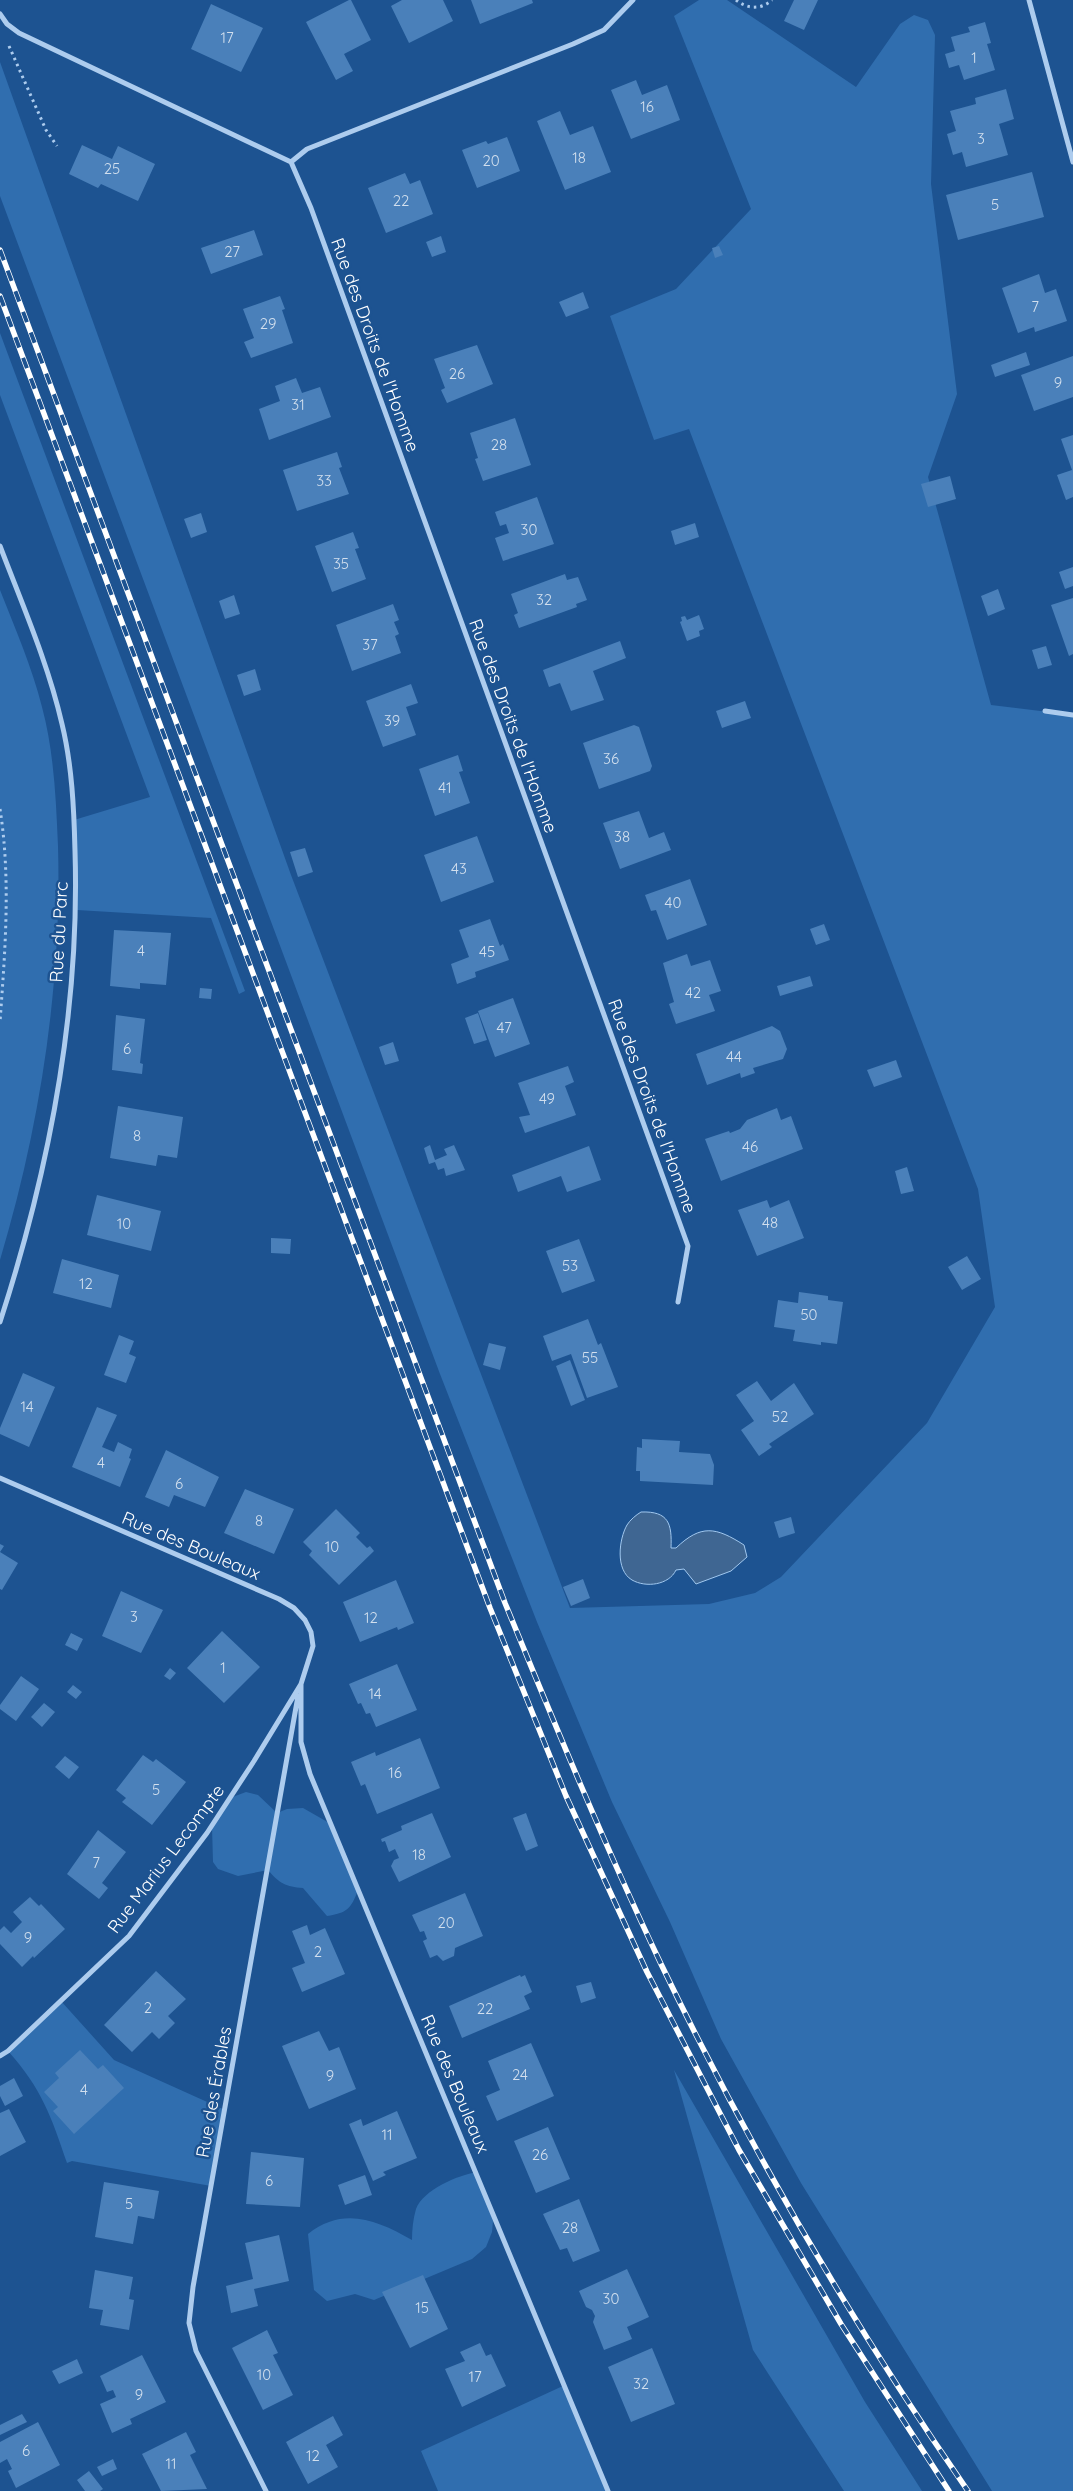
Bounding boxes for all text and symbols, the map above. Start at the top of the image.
house number: 17 [220,28,234,47]
house number: 1 [971,48,977,67]
house number: 16 [640,97,654,116]
house number: 3 [977,129,985,148]
house number: 18 [572,148,586,167]
house number: 20 [482,151,500,170]
house number: 25 [104,159,120,178]
house number: 22 [393,191,409,210]
house number: 5 [991,195,999,214]
street label: Rue des Droits de l'Homme [326,235,425,455]
house number: 27 [224,242,240,261]
house number: 7 [1031,297,1039,316]
house number: 29 [260,314,276,333]
house number: 26 [449,364,465,383]
house number: 9 [1054,373,1062,392]
house number: 31 [291,395,305,414]
house number: 28 [491,435,507,454]
house number: 33 [316,471,332,490]
house number: 30 [521,520,537,539]
house number: 35 [333,554,349,573]
house number: 32 [536,590,552,609]
street label: Rue des Droits de l'Homme [464,616,563,836]
house number: 37 [362,635,378,654]
house number: 39 [384,711,400,730]
house number: 36 [603,749,619,768]
house number: 41 [438,778,452,797]
house number: 38 [614,827,630,846]
house number: 43 [451,859,467,878]
street label: Rue du Parc [44,881,73,983]
house number: 40 [665,893,681,912]
house number: 4 [137,941,145,960]
house number: 45 [479,942,495,961]
house number: 42 [685,983,701,1002]
street label: Rue des Droits de l'Homme [603,996,702,1216]
house number: 47 [496,1018,512,1037]
house number: 6 [123,1039,131,1058]
house number: 44 [726,1047,742,1066]
house number: 49 [539,1089,555,1108]
house number: 8 [133,1126,141,1145]
house number: 46 [742,1137,758,1156]
house number: 48 [762,1213,778,1232]
house number: 10 [117,1214,131,1233]
house number: 53 [562,1256,578,1275]
house number: 12 [79,1274,93,1293]
house number: 50 [800,1305,818,1324]
house number: 55 [582,1348,598,1367]
house number: 14 [20,1397,34,1416]
house number: 52 [772,1407,788,1426]
house number: 4 [97,1453,105,1472]
house number: 6 [175,1474,183,1493]
street label: Rue des Bouleaux [118,1506,264,1585]
house number: 8 [255,1511,263,1530]
house number: 10 [325,1537,339,1556]
house number: 3 [130,1607,138,1626]
house number: 12 [364,1608,378,1627]
house number: 1 [220,1658,226,1677]
house number: 14 [368,1684,382,1703]
house number: 16 [388,1763,402,1782]
street label: Rue Marius Lecompte [102,1780,229,1938]
house number: 5 [152,1780,160,1799]
house number: 18 [412,1845,426,1864]
house number: 7 [92,1853,100,1872]
house number: 20 [437,1913,455,1932]
house number: 9 [24,1928,32,1947]
house number: 2 [314,1942,322,1961]
house number: 2 [144,1998,152,2017]
house number: 22 [477,1999,493,2018]
street label: Rue des Bouleaux [416,2011,495,2157]
street label: Rue des Érables [191,2024,236,2159]
house number: 24 [512,2065,528,2084]
house number: 9 [326,2066,334,2085]
house number: 4 [80,2080,88,2099]
house number: 11 [381,2125,393,2144]
house number: 26 [532,2145,548,2164]
house number: 6 [265,2171,273,2190]
house number: 5 [125,2194,133,2213]
house number: 28 [562,2218,578,2237]
house number: 30 [603,2289,619,2308]
house number: 15 [415,2298,429,2317]
house number: 10 [257,2365,271,2384]
house number: 17 [468,2367,482,2386]
house number: 32 [633,2374,649,2393]
house number: 9 [135,2385,143,2404]
house number: 6 [22,2441,30,2460]
house number: 12 [306,2446,320,2465]
house number: 11 [165,2454,177,2473]

